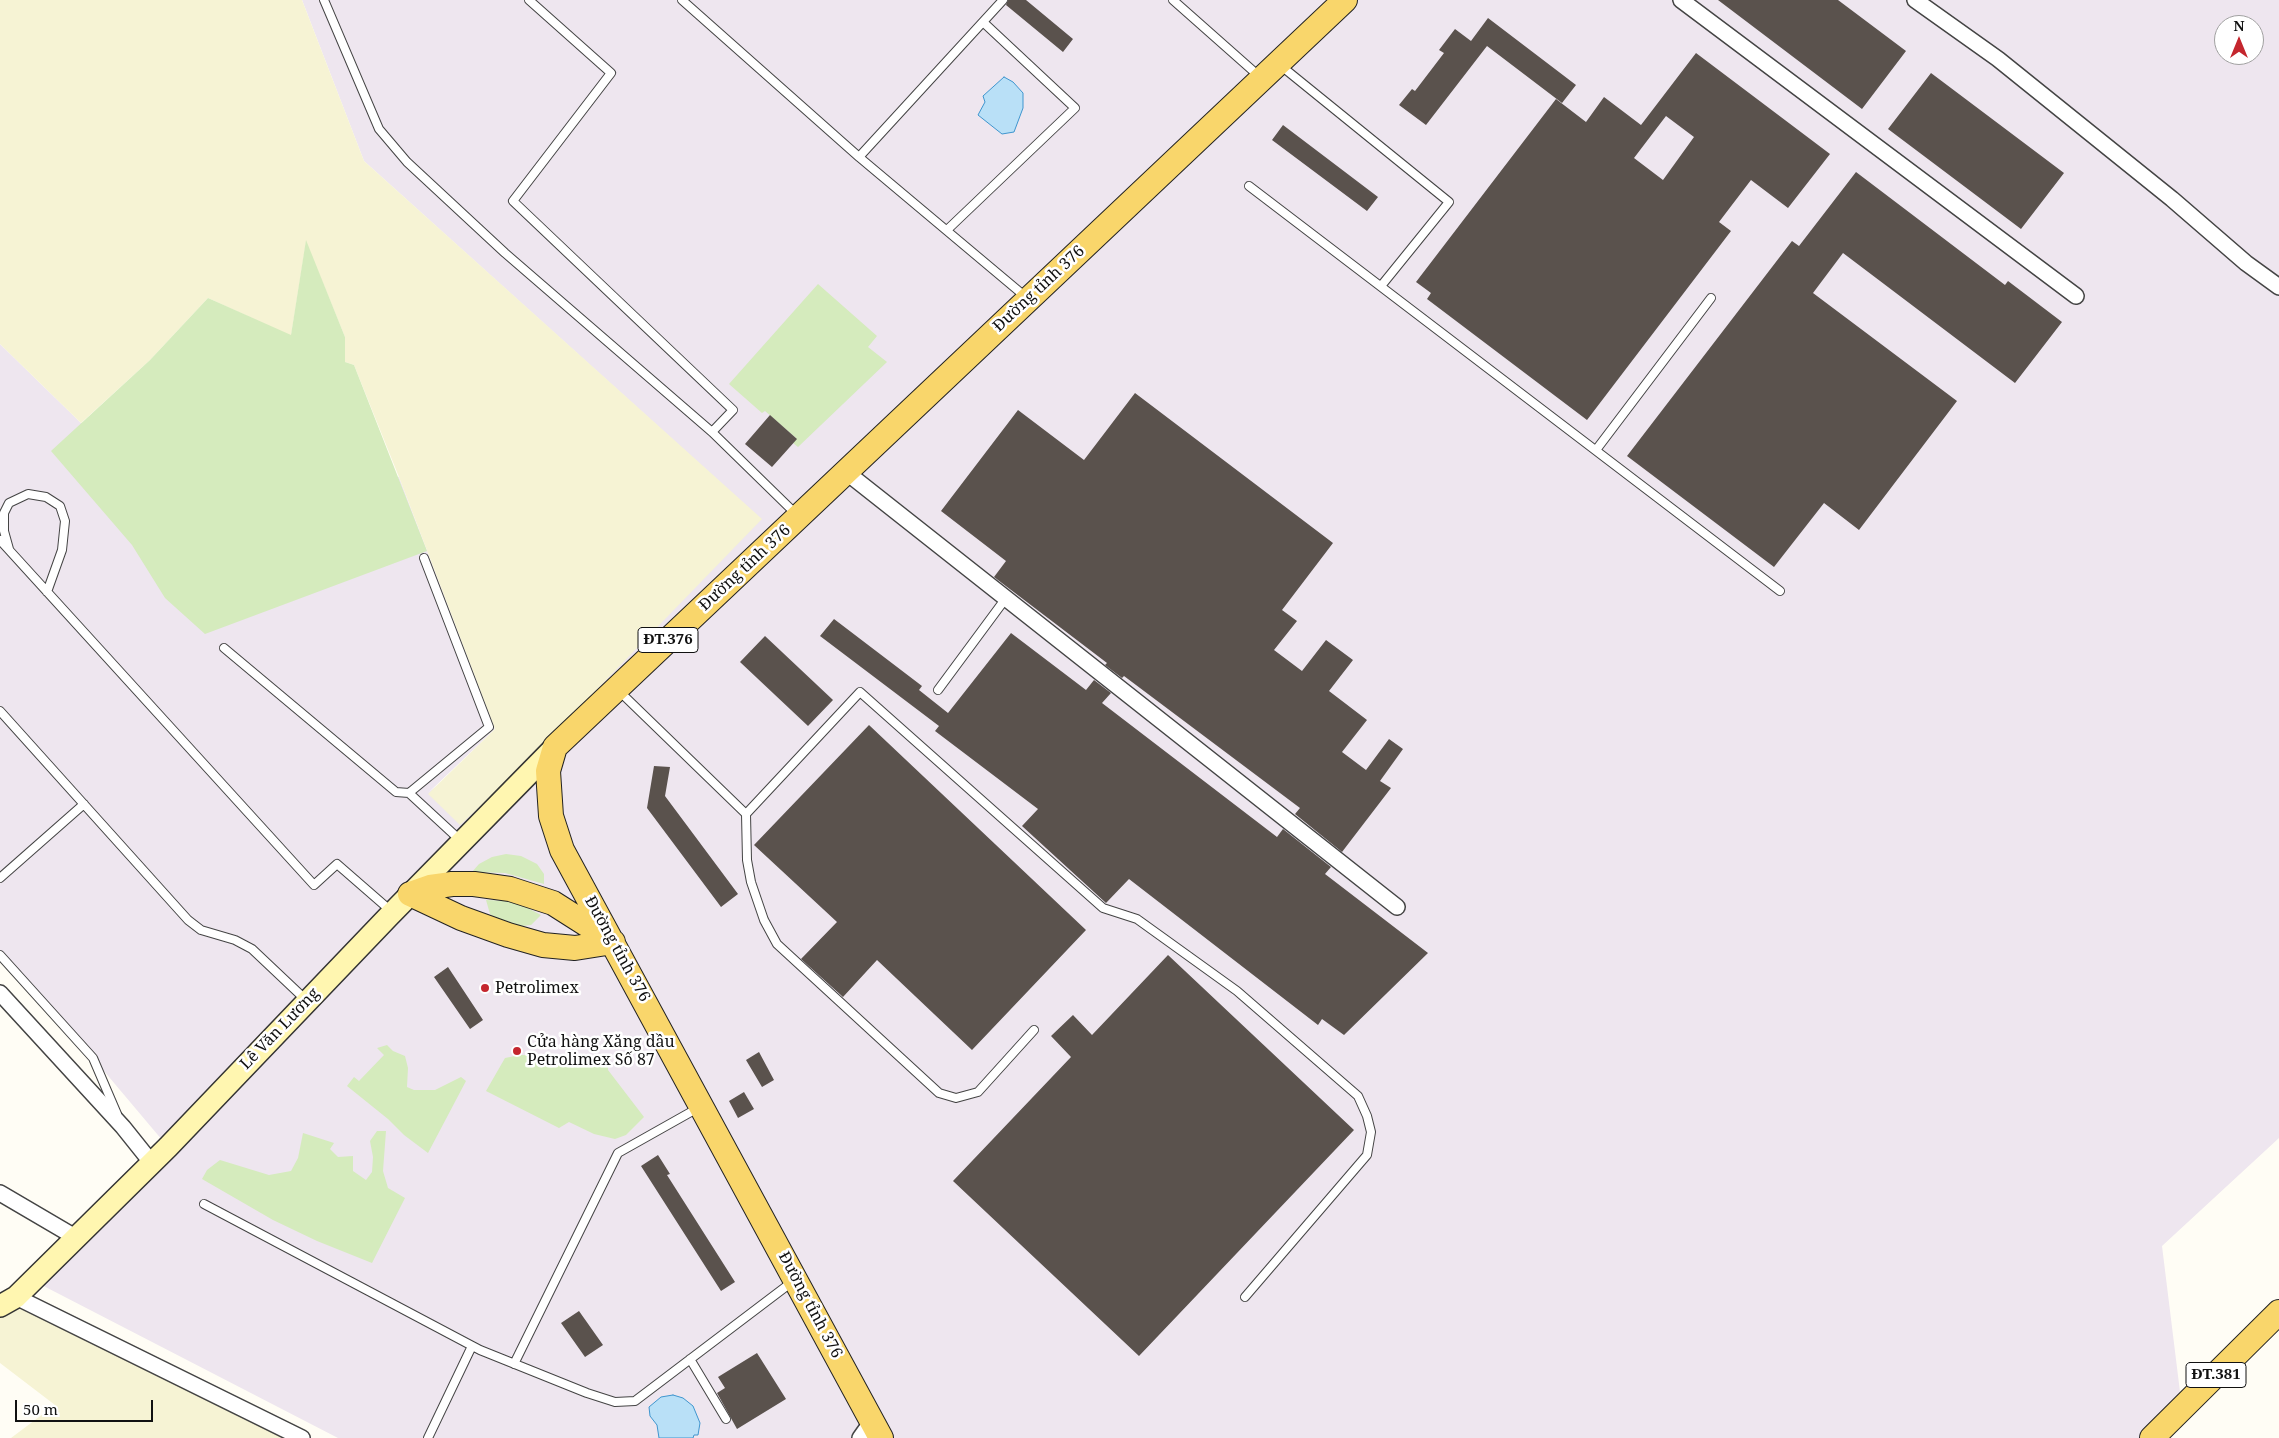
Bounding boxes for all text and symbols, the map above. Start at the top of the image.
north arrow [2214,15,2264,65]
text: N [2233,16,2245,35]
street label: Đường tỉnh 376 [989,242,1089,336]
street label: Đường tỉnh 376 [695,521,795,615]
road number: ĐT.376 [638,628,698,652]
street label: Đường tỉnh 376 [580,893,654,1005]
place label: Petrolimex [495,978,579,998]
marker: Petrolimex [479,982,491,994]
street label: Lê Văn Lương [236,984,324,1074]
place label: Cửa hàng Xăng dầu Petrolimex Số 87 [527,1032,675,1070]
marker: Cửa hàng Xăng dầu Petrolimex Số 87 [511,1045,523,1057]
street label: Đường tỉnh 376 [774,1248,846,1362]
road number: ĐT.381 [2186,1362,2246,1388]
scale bar [18,1390,155,1422]
text: 50 m [23,1399,58,1419]

